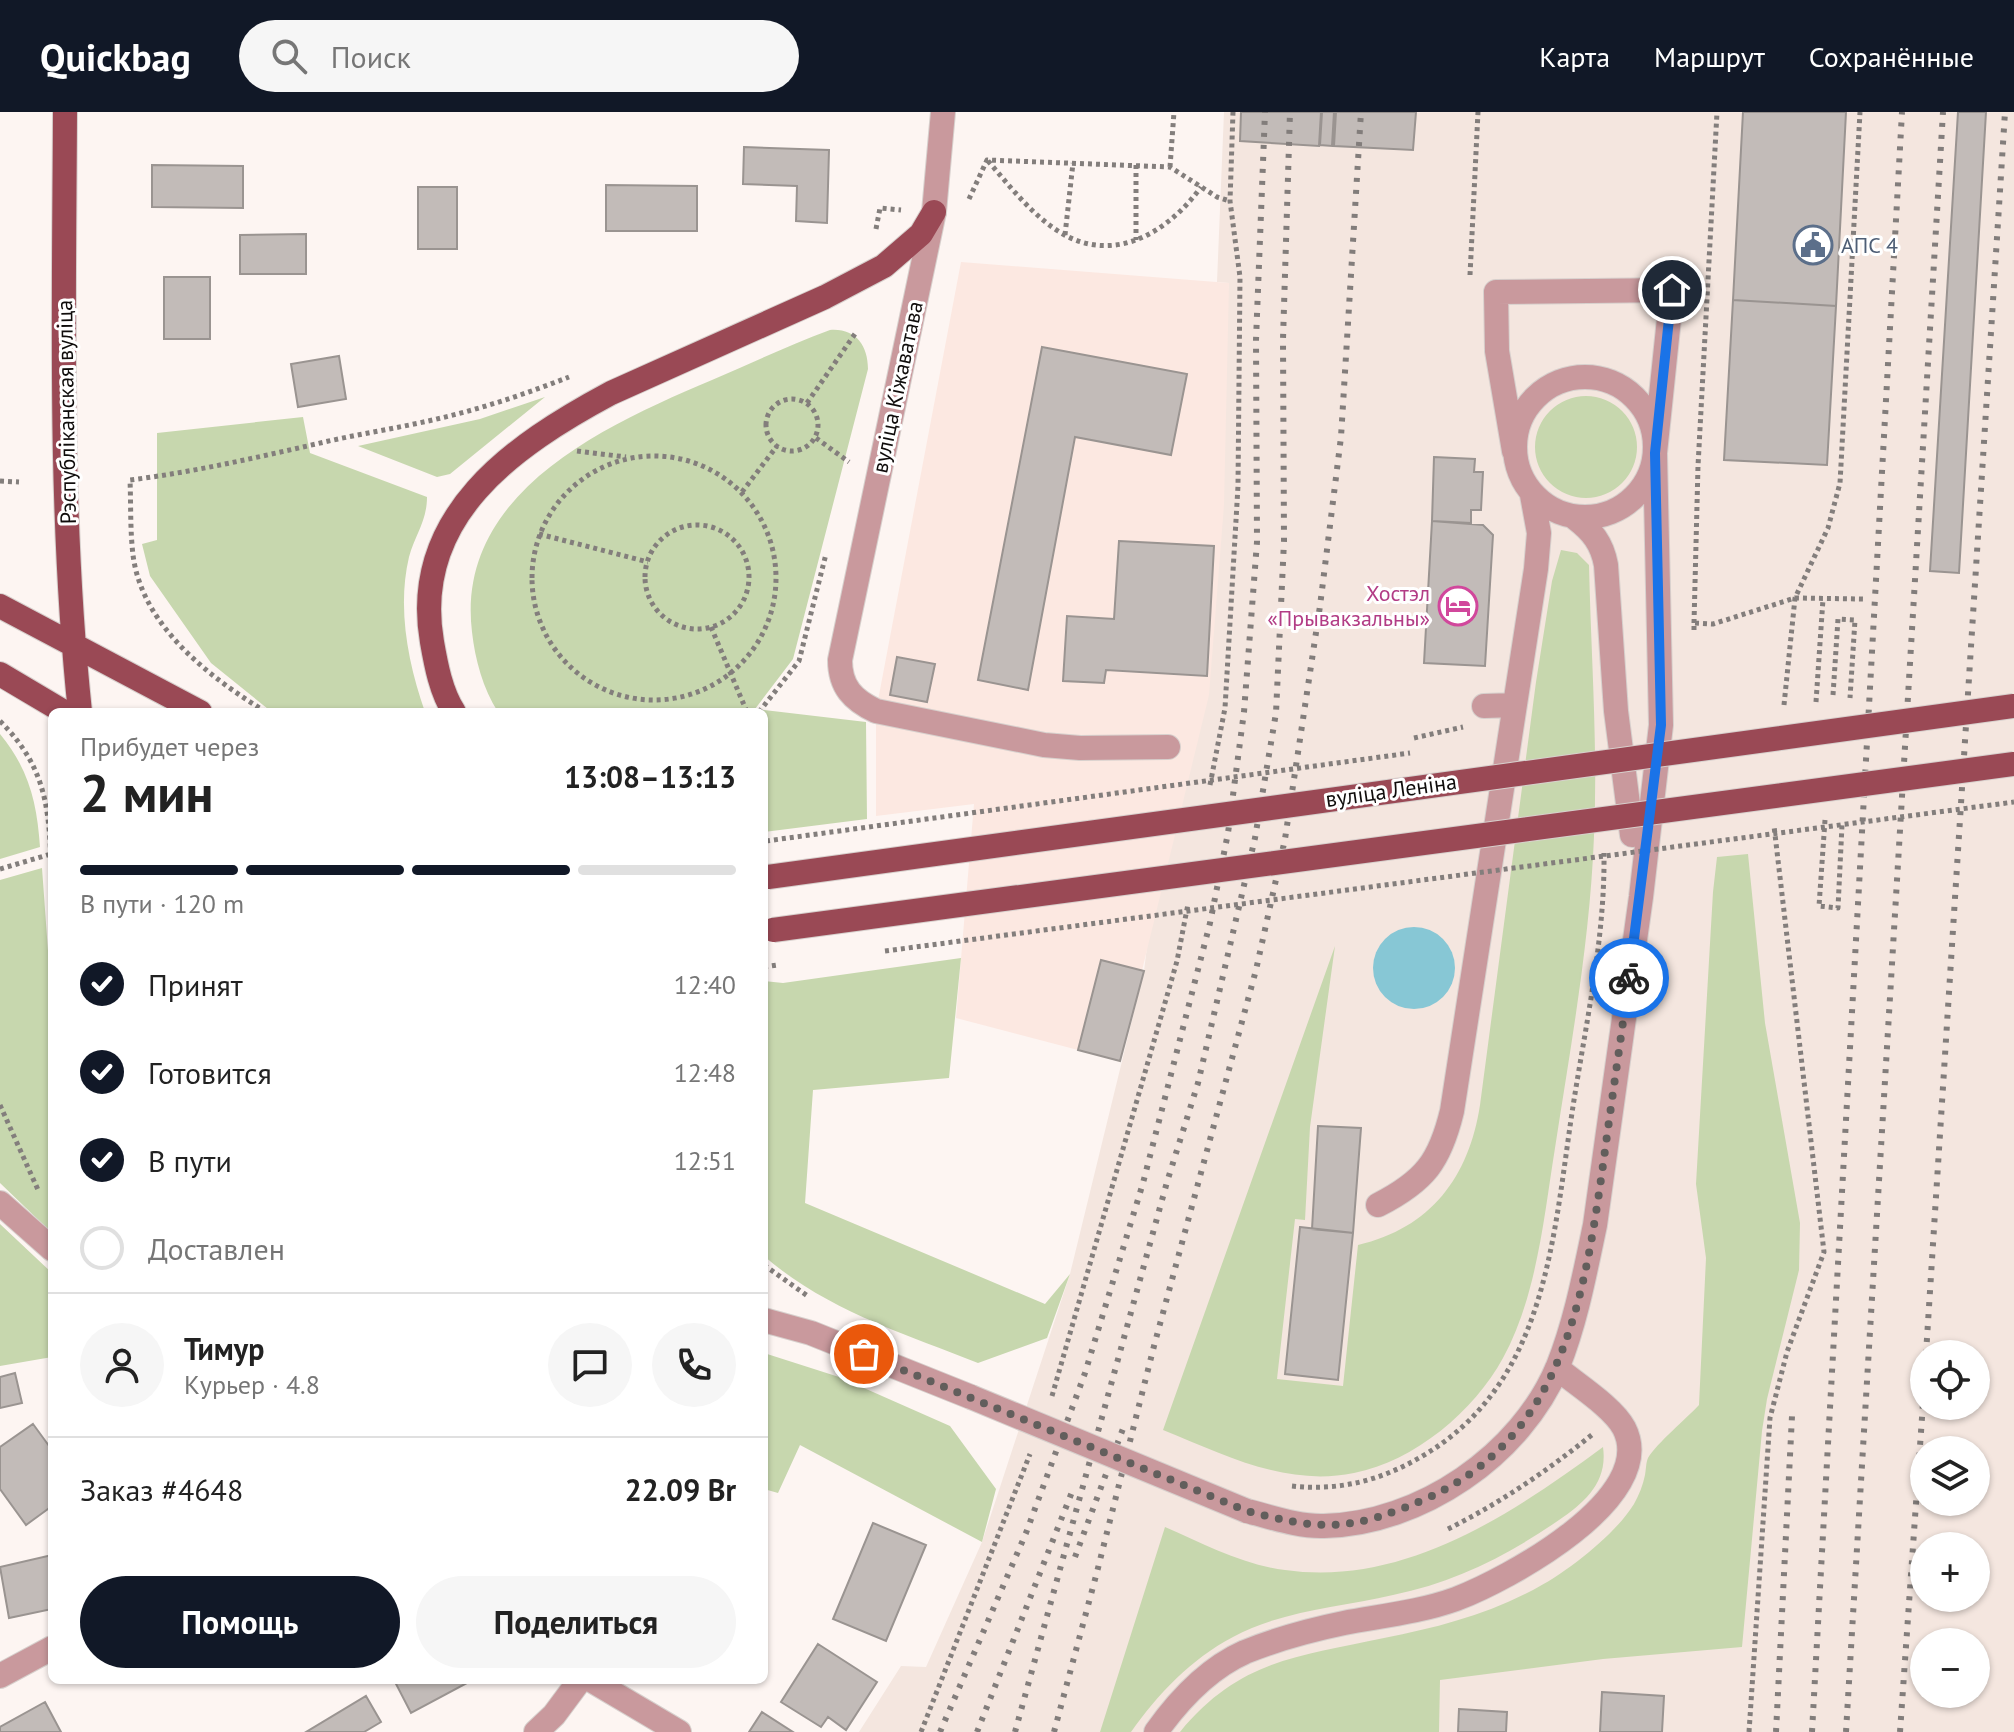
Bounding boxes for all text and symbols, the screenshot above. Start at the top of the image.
search box [239,20,799,92]
text: Quickbag [40,32,191,81]
icon: search [267,34,311,78]
text: Поиск [331,37,411,76]
text: Карта [1539,38,1610,75]
text: Маршрут [1654,38,1765,75]
text: Сохранённые [1809,38,1974,75]
public building icon: АПС 4 [1792,224,1834,266]
place label: АПС 4 [1841,231,1898,259]
pin [1638,256,1706,324]
icon: home [1650,268,1694,312]
street label: вуліца Кіжаватава [865,299,929,475]
street label: Рэспубліканская вуліца [50,300,82,524]
place label: Хостэл «Прывакзальны» [1267,579,1430,632]
hotel icon: Хостэл «Прывакзальны» [1437,585,1479,627]
text: Прибудет через [80,730,259,763]
text: 13:08–13:13 [564,757,736,796]
text: 2 мин [80,759,214,826]
street label: вуліца Леніна [1324,767,1458,813]
text: В пути · 120 m [80,887,244,920]
courier [1589,938,1669,1018]
icon: bike [1607,956,1651,1000]
icon: check [80,962,124,1006]
text: Принят [148,965,243,1004]
text: 12:40 [674,968,736,1001]
icon: check [80,1050,124,1094]
text: Готовится [148,1053,272,1092]
text: 12:48 [674,1056,736,1089]
icon: check [80,1138,124,1182]
text: В пути [148,1141,232,1180]
text: 12:51 [674,1144,736,1177]
text: Доставлен [148,1229,285,1268]
pin [830,1320,898,1388]
button: person [80,1323,164,1407]
button: chat [548,1323,632,1407]
button: phone [652,1323,736,1407]
text: Тимур [184,1329,264,1368]
icon: bag [842,1332,886,1376]
map controls [1910,1340,1990,1708]
button: locate [1910,1340,1990,1420]
text: Курьер · 4.8 [184,1368,320,1401]
button: layers [1910,1436,1990,1516]
text: Заказ #4648 [80,1470,243,1509]
text: 22.09 Br [625,1470,736,1509]
button: + [1910,1532,1990,1612]
button: Помощь [80,1576,400,1668]
button: Поделиться [416,1576,736,1668]
button: − [1910,1628,1990,1708]

